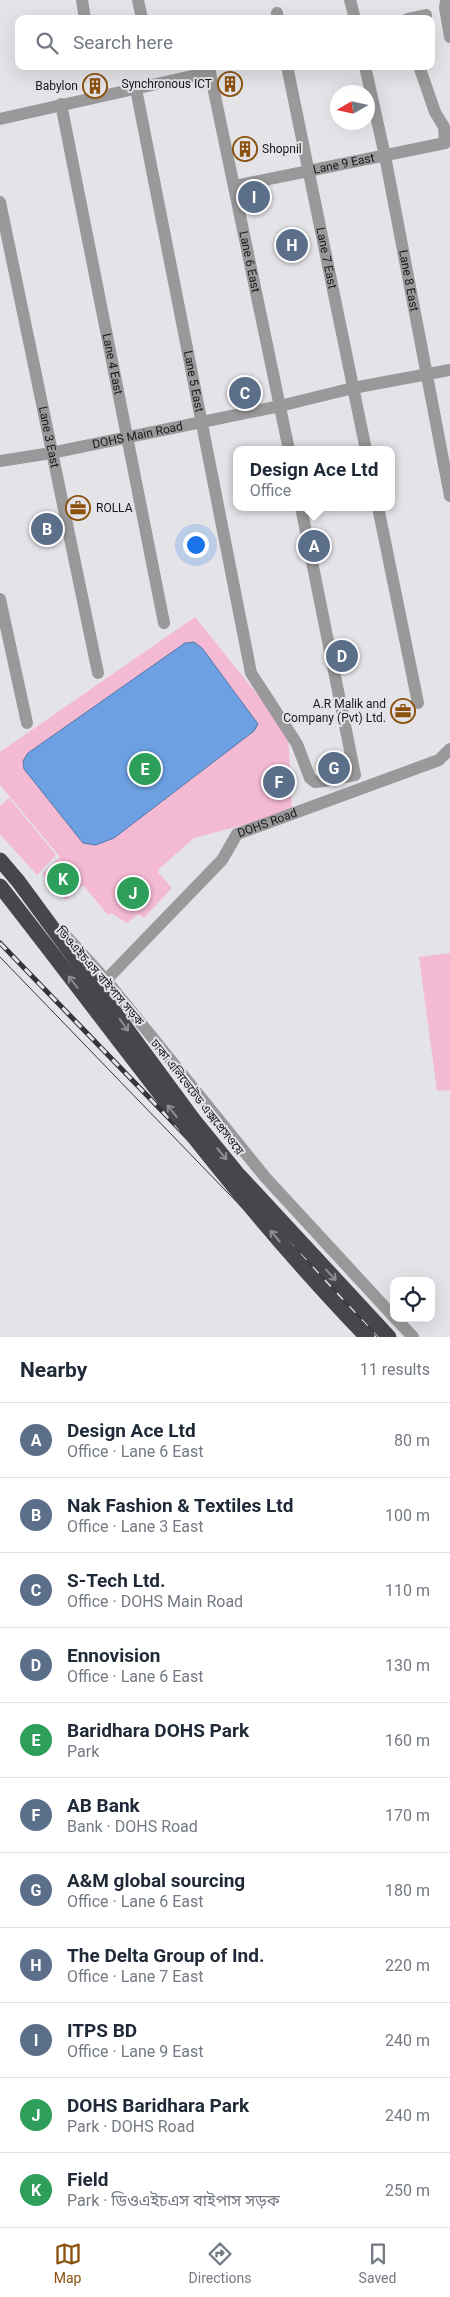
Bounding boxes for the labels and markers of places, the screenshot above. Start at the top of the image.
building icon: Synchronous ICT [217,71,243,97]
building icon: Babylon [82,73,108,99]
place label: Synchronous ICT [122,77,212,91]
place label: Babylon [35,79,78,93]
building icon: Shopnil [232,136,258,162]
place label: Shopnil [262,142,302,156]
pin: I [238,178,270,216]
pin: H [276,226,308,264]
pin: C [229,374,261,412]
office icon: ROLLA [65,495,91,521]
place label: ROLLA [96,501,133,515]
pin: B [31,510,63,548]
pin: A [298,527,330,565]
pin: D [326,637,358,675]
place label: A.R Malik and Company (Pvt) Ltd. [283,697,386,725]
office icon: A.R Malik and Company (Pvt) Ltd. [390,698,416,724]
pin: G [318,749,350,787]
pin: E [129,750,161,788]
pin: F [263,763,295,801]
pin: K [47,860,79,898]
pin: J [117,874,149,912]

